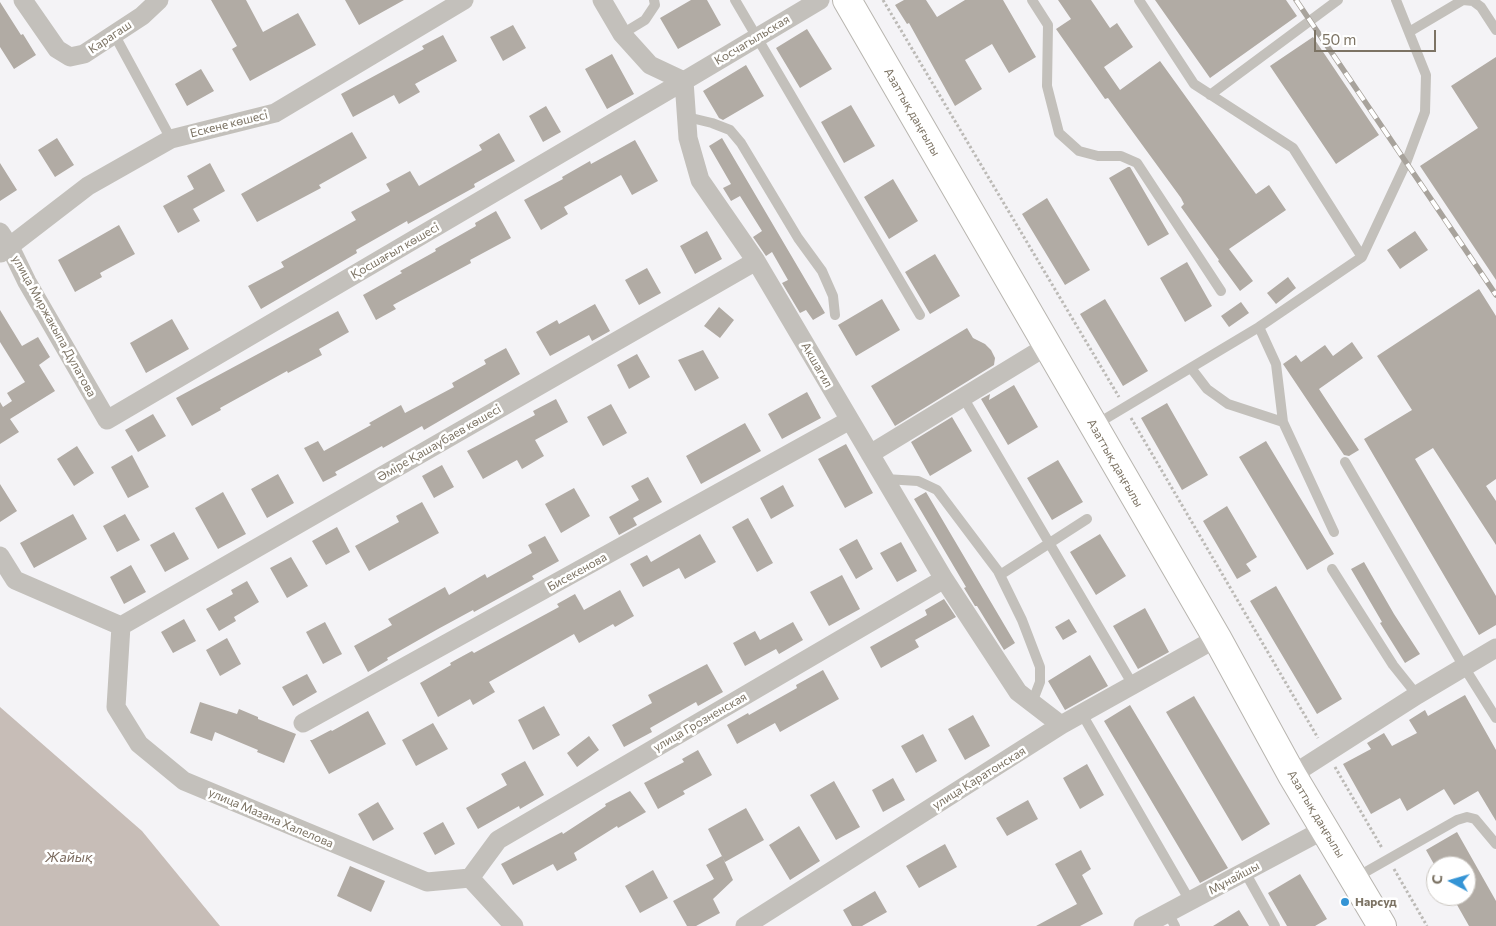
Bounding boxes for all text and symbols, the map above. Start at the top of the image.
street label: Косчагыльская [712,12,792,68]
street label: Карагаш [86,17,134,57]
scale bar [1316,20,1438,52]
text: 50 m [1322,30,1356,48]
street label: Азаттық даңғылы [881,65,943,159]
street label: Ескене көшесі [189,107,269,141]
street label: Қосшағыл көшесі [348,220,442,282]
street label: улица Миржакыпа Дулатова [9,253,99,399]
street label: Акшагил [798,340,836,390]
street label: Әміре Қашаубаев көшесі [374,402,504,484]
street label: Азаттық даңғылы [1084,416,1146,510]
street label: Бисекенова [545,550,609,594]
street label: улица Грозненская [651,689,749,755]
street label: улица Каратонская [930,744,1028,812]
street label: Азаттық даңғылы [1284,768,1348,860]
street label: улица Мазана Халелова [206,785,336,851]
water label: Жайық [45,849,93,865]
north arrow [1426,856,1476,906]
street label: Мұнайшы [1206,859,1262,897]
text: С [1428,874,1446,885]
place label: Нарсуд [1355,895,1397,909]
marker: Нарсуд [1339,896,1351,908]

